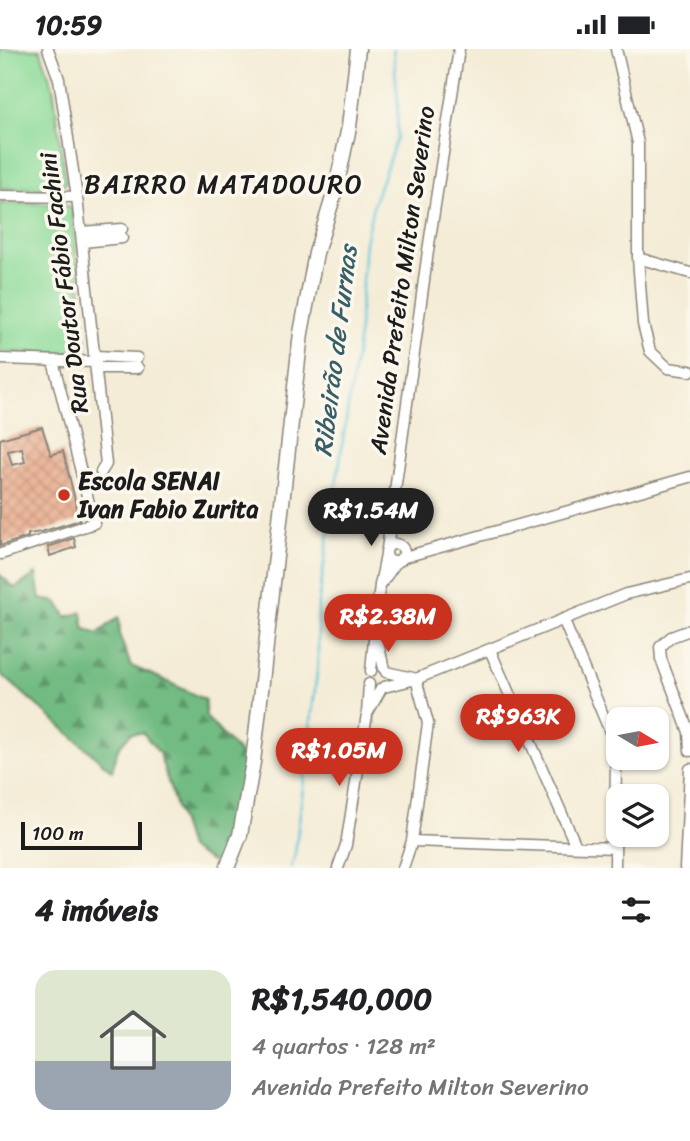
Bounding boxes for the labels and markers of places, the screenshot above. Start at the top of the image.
place label: Escola SENAI Ivan Fabio Zurita [76,460,259,530]
marker: Escola SENAI Ivan Fabio Zurita [56,487,72,503]
pin: R$1.54M [306,489,436,548]
pin: R$2.38M [323,595,453,654]
pin: R$963K [461,695,575,754]
pin: R$1.05M [274,729,404,788]

